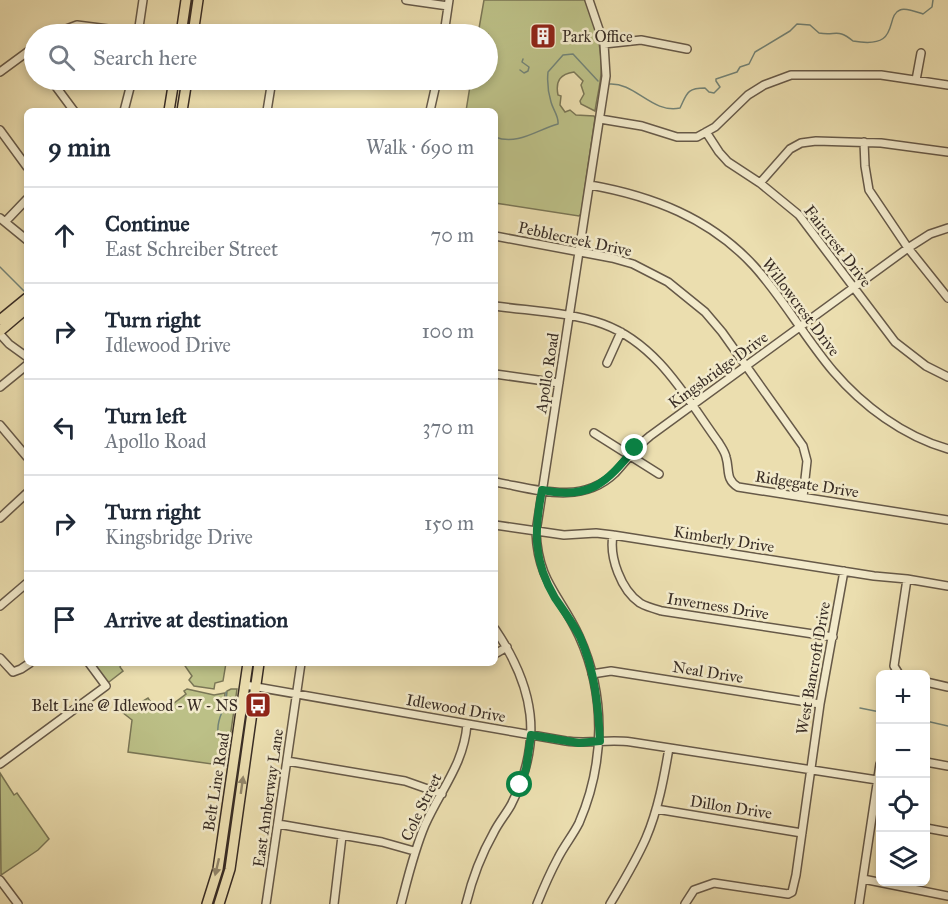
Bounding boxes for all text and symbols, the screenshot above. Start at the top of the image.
building icon: Park Office [528,21,558,51]
search box [24,24,498,90]
place label: Park Office [562,27,633,46]
icon: search [45,41,78,74]
text: Search here [93,44,197,71]
text: 9 min [48,131,111,163]
text: Walk · 690 m [366,135,474,159]
street label: Faircrest Drive [800,201,876,291]
text: Continue [105,210,190,237]
street label: Pebblecreek Drive [516,218,634,260]
icon: ahead [48,219,81,252]
text: 70 m [431,223,474,247]
text: East Schreiber Street [105,237,278,261]
street label: Willowcrest Drive [758,254,844,360]
text: Turn right [105,306,201,333]
icon: right [48,315,81,348]
text: 100 m [422,319,474,343]
street label: Kingsbridge Drive [665,327,772,413]
street label: Apollo Road [531,331,563,416]
text: Idlewood Drive [105,333,231,357]
text: Turn left [105,402,187,429]
icon: left [48,411,81,444]
text: 370 m [423,415,474,439]
text: Apollo Road [105,429,207,453]
route end [621,434,647,460]
street label: Ridgegate Drive [754,466,861,503]
text: Turn right [105,498,201,525]
icon: right [48,507,81,540]
text: 150 m [424,511,474,535]
street label: Kimberly Drive [672,522,776,556]
text: Kingsbridge Drive [105,525,253,549]
street label: Inverness Drive [666,589,771,623]
street label: West Bancroft Drive [792,600,834,736]
icon: arrive [48,603,81,636]
text: Arrive at destination [105,606,288,633]
street label: Neal Drive [671,657,745,687]
map controls [876,670,930,886]
button: + [876,670,930,724]
bus stop icon: Belt Line @ Idlewood - W - NS [243,690,273,720]
street label: Idlewood Drive [405,690,508,726]
place label: Belt Line @ Idlewood - W - NS [32,696,238,715]
button: − [876,724,930,778]
street label: East Amberway Lane [249,727,287,868]
street label: Belt Line Road [199,731,233,833]
street label: Cole Street [396,770,446,844]
route start [506,771,532,797]
one-way arrow [237,775,246,794]
button: locate [876,778,930,832]
street label: Dillon Drive [689,791,774,823]
button: layers [876,832,930,886]
one-way arrow [212,858,221,877]

